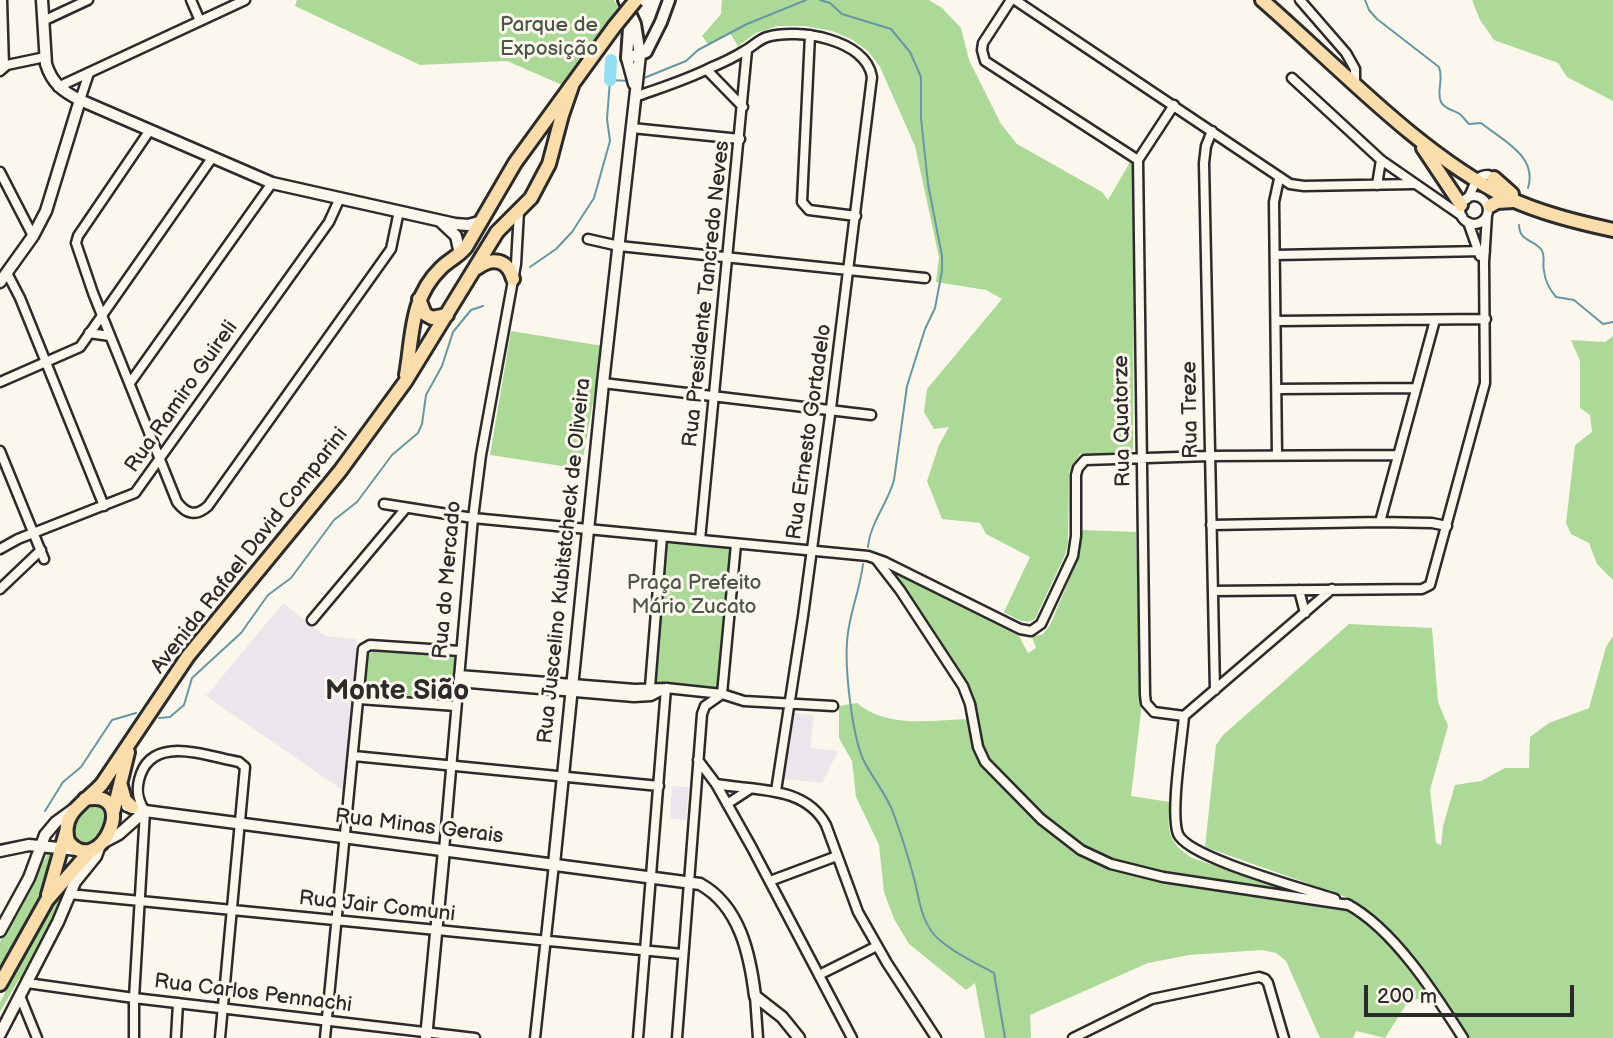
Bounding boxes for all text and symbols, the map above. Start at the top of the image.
park label: Parque de Exposição [500,13,598,63]
street label: Rua Presidente Tancredo Neves [678,140,736,448]
street label: Rua Ramiro Guireli [120,316,244,478]
street label: Rua Ernesto Gortadelo [782,322,838,542]
street label: Rua Quatorze [1109,355,1137,487]
street label: Rua Treze [1178,361,1204,459]
street label: Rua Juscelino Kubitstcheck de Oliveira [533,377,597,745]
street label: Avenida Rafael David Comparini [146,423,354,679]
street label: Rua do Mercado [429,500,467,660]
park label: Praça Prefeito Mário Zucato [627,571,761,621]
district label: Monte Sião [325,675,469,709]
street label: Rua Minas Gerais [333,804,505,850]
street label: Rua Jair Comuni [297,886,457,928]
street label: Rua Carlos Pennachi [153,969,353,1019]
scale bar [1368,972,1578,1016]
text: 200 m [1377,984,1437,1009]

